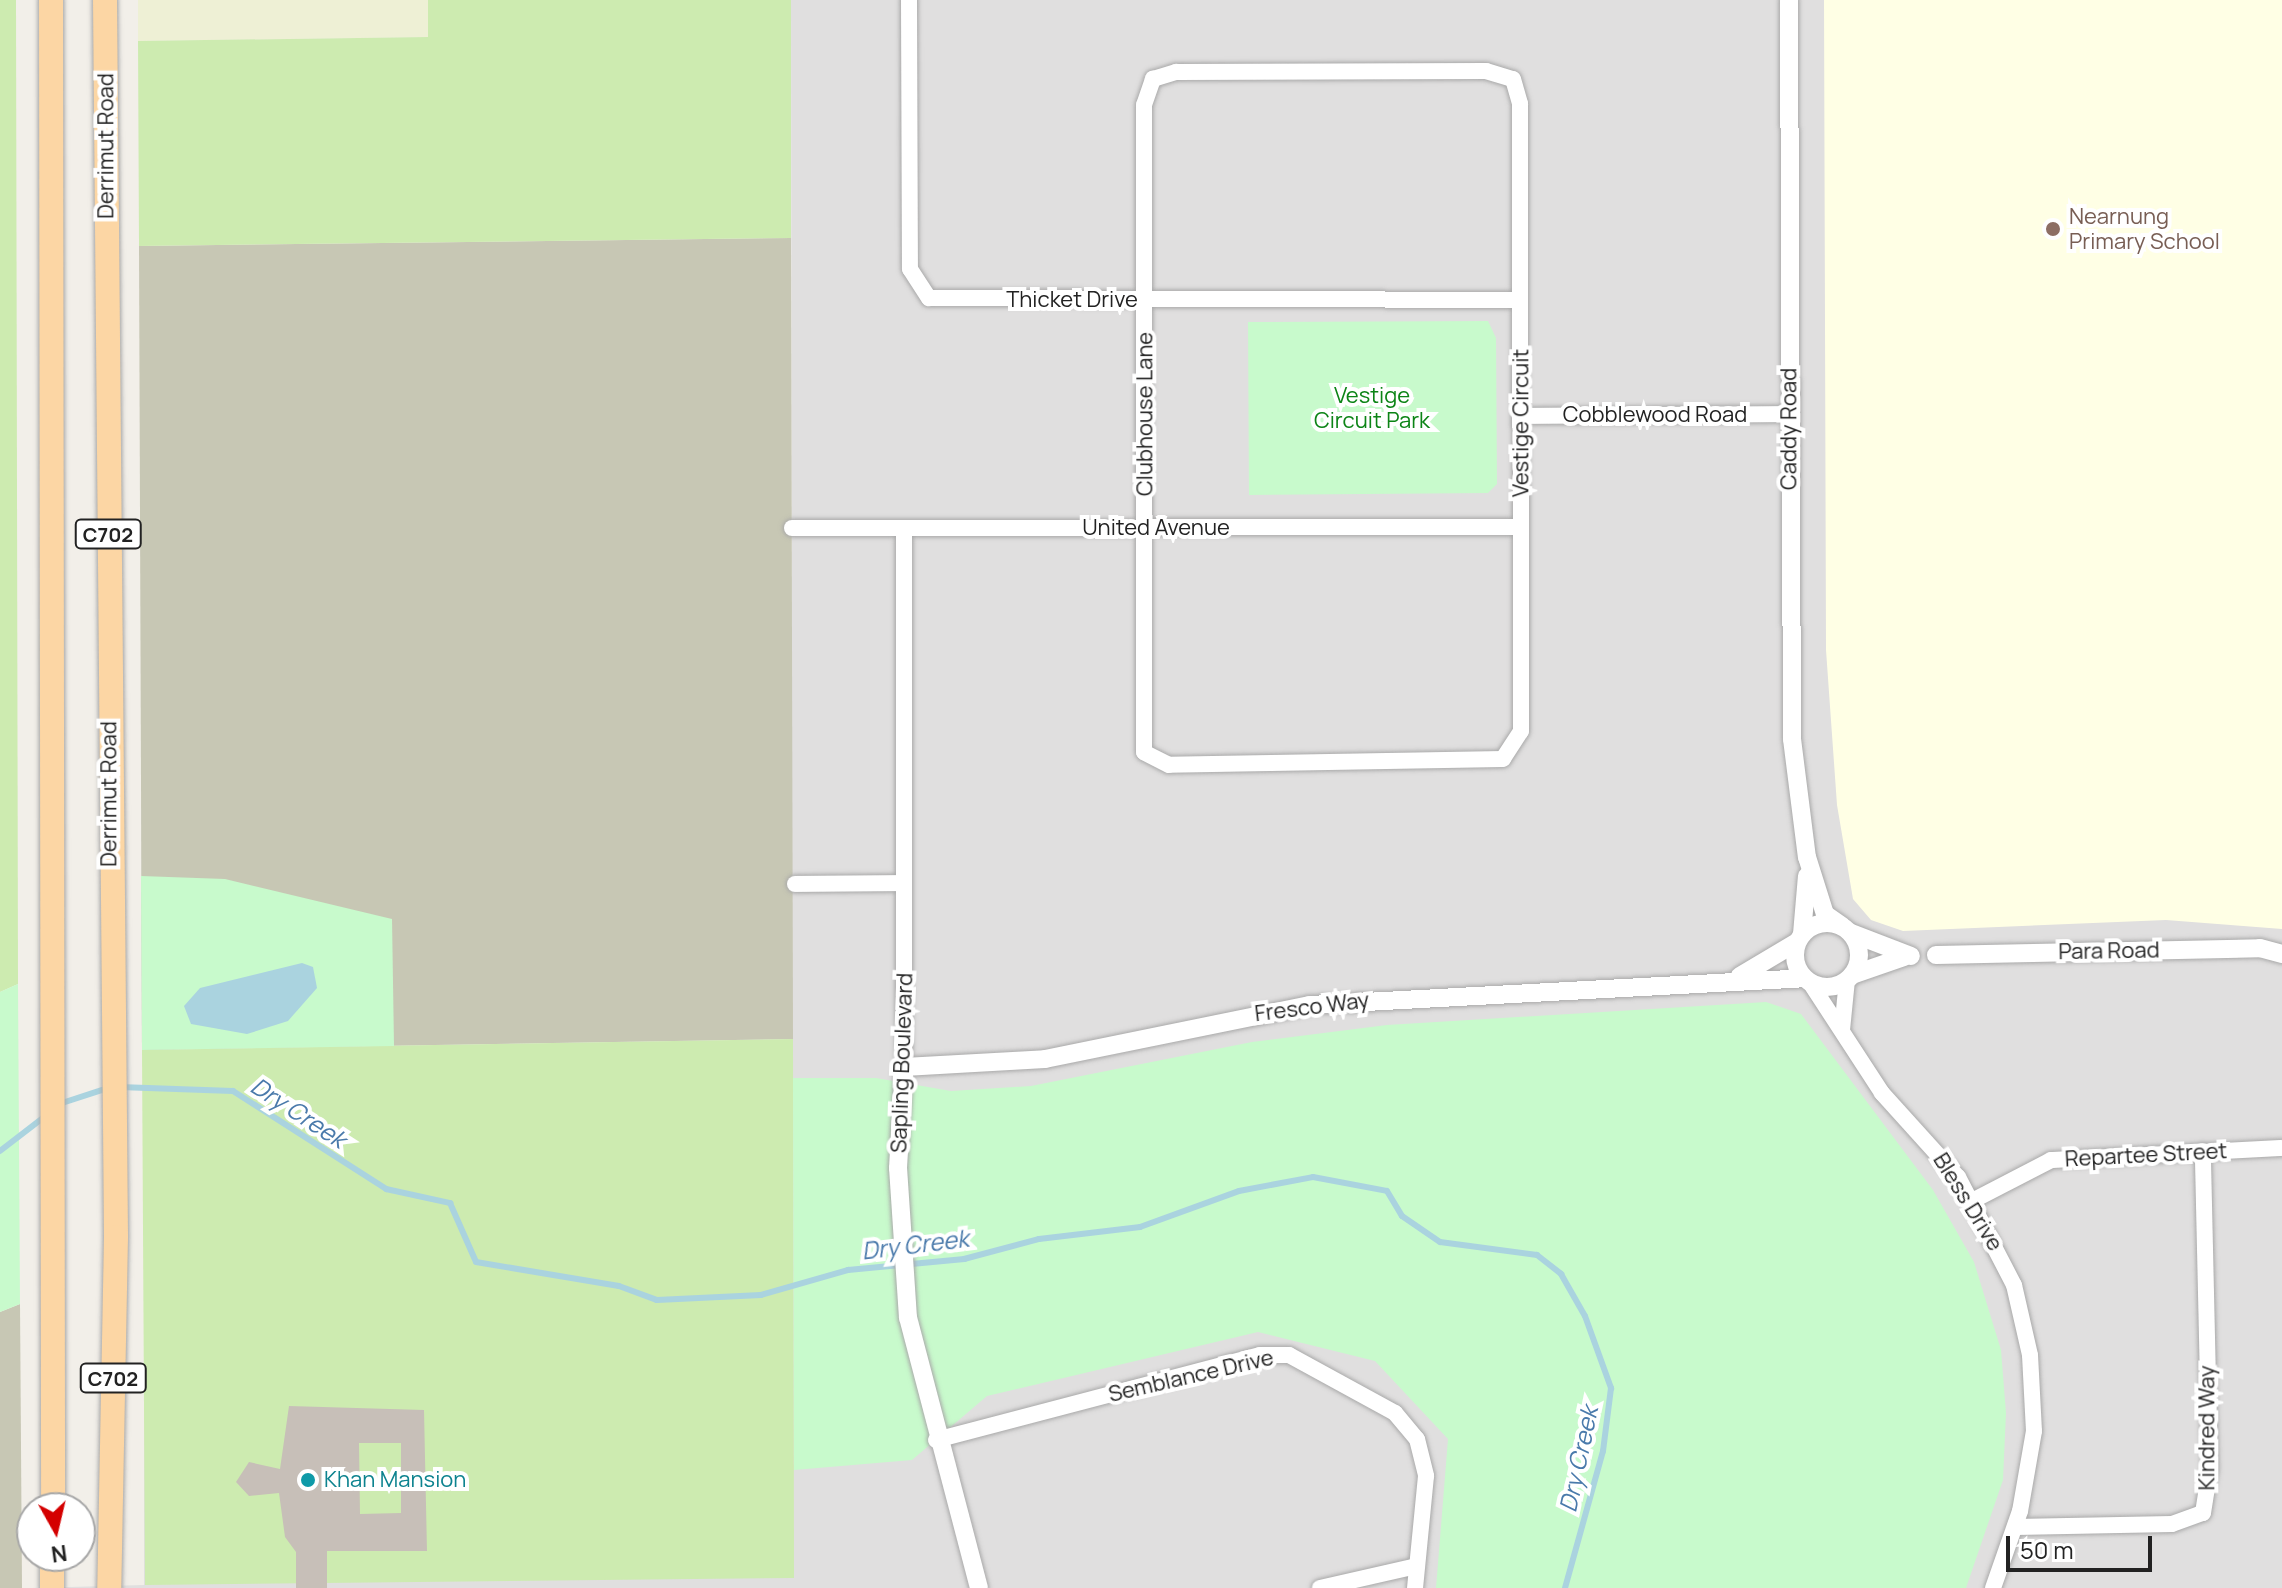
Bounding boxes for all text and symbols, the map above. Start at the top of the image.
street label: Derrimut Road [93,73,119,219]
place label: Nearnung Primary School [2069,203,2220,254]
marker: Nearnung Primary School [2044,220,2062,238]
street label: Thicket Drive [1006,287,1138,313]
street label: Clubhouse Lane [1132,332,1158,496]
street label: Vestige Circuit [1508,349,1534,497]
street label: Caddy Road [1776,368,1802,490]
park label: Vestige Circuit Park [1314,382,1430,434]
street label: Cobblewood Road [1563,402,1747,428]
street label: United Avenue [1082,515,1230,541]
road number: C702 [74,518,142,550]
street label: Derrimut Road [96,721,122,867]
street label: Para Road [2058,937,2160,965]
street label: Sapling Boulevard [886,973,918,1153]
street label: Fresco Way [1253,987,1371,1027]
water label: Dry Creek [246,1071,352,1153]
street label: Repartee Street [2064,1138,2228,1172]
street label: Bless Drive [1928,1148,2008,1256]
water label: Dry Creek [860,1223,970,1265]
street label: Semblance Drive [1106,1344,1276,1408]
road number: C702 [79,1362,147,1394]
street label: Kindred Way [2194,1366,2220,1490]
water label: Dry Creek [1553,1403,1603,1515]
place label: Khan Mansion [324,1467,466,1493]
marker: Khan Mansion [299,1471,317,1489]
north arrow [16,1492,96,1572]
scale bar [2010,1520,2156,1570]
text: 50 m [2020,1533,2074,1566]
text: N [49,1538,69,1570]

